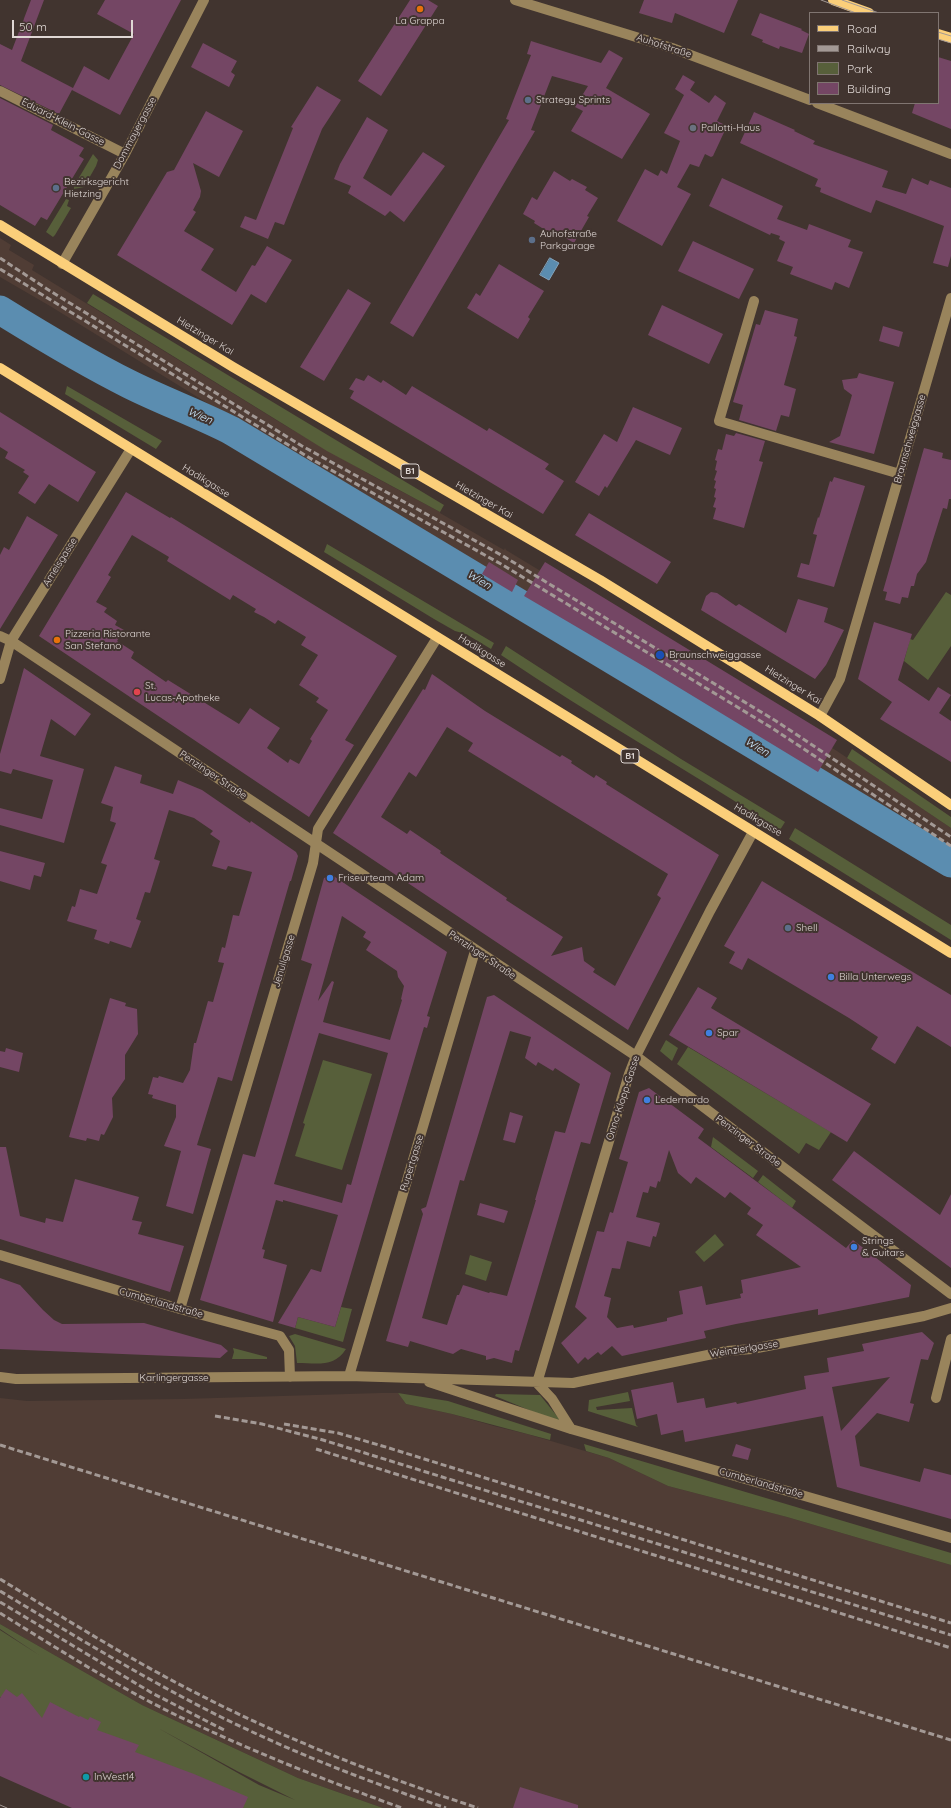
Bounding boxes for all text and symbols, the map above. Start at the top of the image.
marker: La Grappa [415,4,425,14]
scale bar [14,12,135,38]
legend [809,12,939,104]
place label: La Grappa [395,15,445,27]
text: 50 m [19,19,47,34]
text: Road [847,21,877,36]
street label: Auhofstraße [635,31,693,61]
text: Railway [847,41,891,56]
text: Park [847,61,872,76]
text: Building [847,81,891,96]
place label: Strategy Sprints [536,94,610,106]
street label: Dommayergasse [111,95,159,171]
marker: Strategy Sprints [523,95,533,105]
street label: Eduard-Klein-Gasse [19,96,107,148]
place label: Pallotti-Haus [701,122,760,134]
marker: Pallotti-Haus [688,123,698,133]
place label: Bezirksgericht Hietzing [64,176,129,200]
marker: Bezirksgericht Hietzing [51,183,61,193]
place label: Auhofstraße Parkgarage [540,228,597,252]
marker: Auhofstraße Parkgarage [527,235,537,245]
street label: Hietzinger Kai [174,314,236,358]
street label: Braunschweiggasse [892,393,928,485]
water label: Wien [186,405,214,427]
street label: Hadikgasse [180,462,232,500]
road number: B1 [401,464,419,478]
street label: Hietzinger Kai [453,479,515,521]
street label: Ameisgasse [40,535,80,589]
water label: Wien [465,568,493,592]
place label: Pizzeria Ristorante San Stefano [65,628,150,652]
street label: Hadikgasse [456,632,508,670]
marker: Pizzeria Ristorante San Stefano [52,635,62,645]
marker: Braunschweiggasse [654,649,666,661]
place label: Braunschweiggasse [669,649,761,661]
street label: Hietzinger Kai [763,663,823,707]
place label: St. Lucas-Apotheke [145,680,220,704]
marker: St. Lucas-Apotheke [132,687,142,697]
water label: Wien [743,735,771,759]
street label: Penzinger Straße [177,748,249,802]
road number: B1 [621,749,639,763]
street label: Hadikgasse [732,801,784,839]
place label: Friseurteam Adam [338,872,424,884]
marker: Friseurteam Adam [325,873,335,883]
place label: Shell [796,922,818,934]
marker: Shell [783,923,793,933]
street label: Penzinger Straße [446,928,518,982]
street label: Jenullgasse [270,933,298,989]
place label: Billa Unterwegs [839,971,911,983]
marker: Billa Unterwegs [826,972,836,982]
place label: Spar [717,1027,739,1039]
marker: Spar [704,1028,714,1038]
street label: Onno-Klopp-Gasse [604,1054,642,1142]
place label: Ledernardo [655,1094,709,1106]
marker: Ledernardo [642,1095,652,1105]
street label: Penzinger Straße [713,1113,783,1169]
street label: Rupertgasse [398,1133,426,1193]
place label: Strings & Guitars [862,1235,904,1258]
marker: Strings & Guitars [849,1242,859,1252]
street label: Cumberlandstraße [118,1285,204,1321]
street label: Weinzierlgasse [709,1338,779,1360]
street label: Karlingergasse [139,1372,209,1384]
street label: Cumberlandstraße [718,1465,804,1501]
place label: InWest14 [94,1771,134,1783]
marker: InWest14 [81,1772,91,1782]

